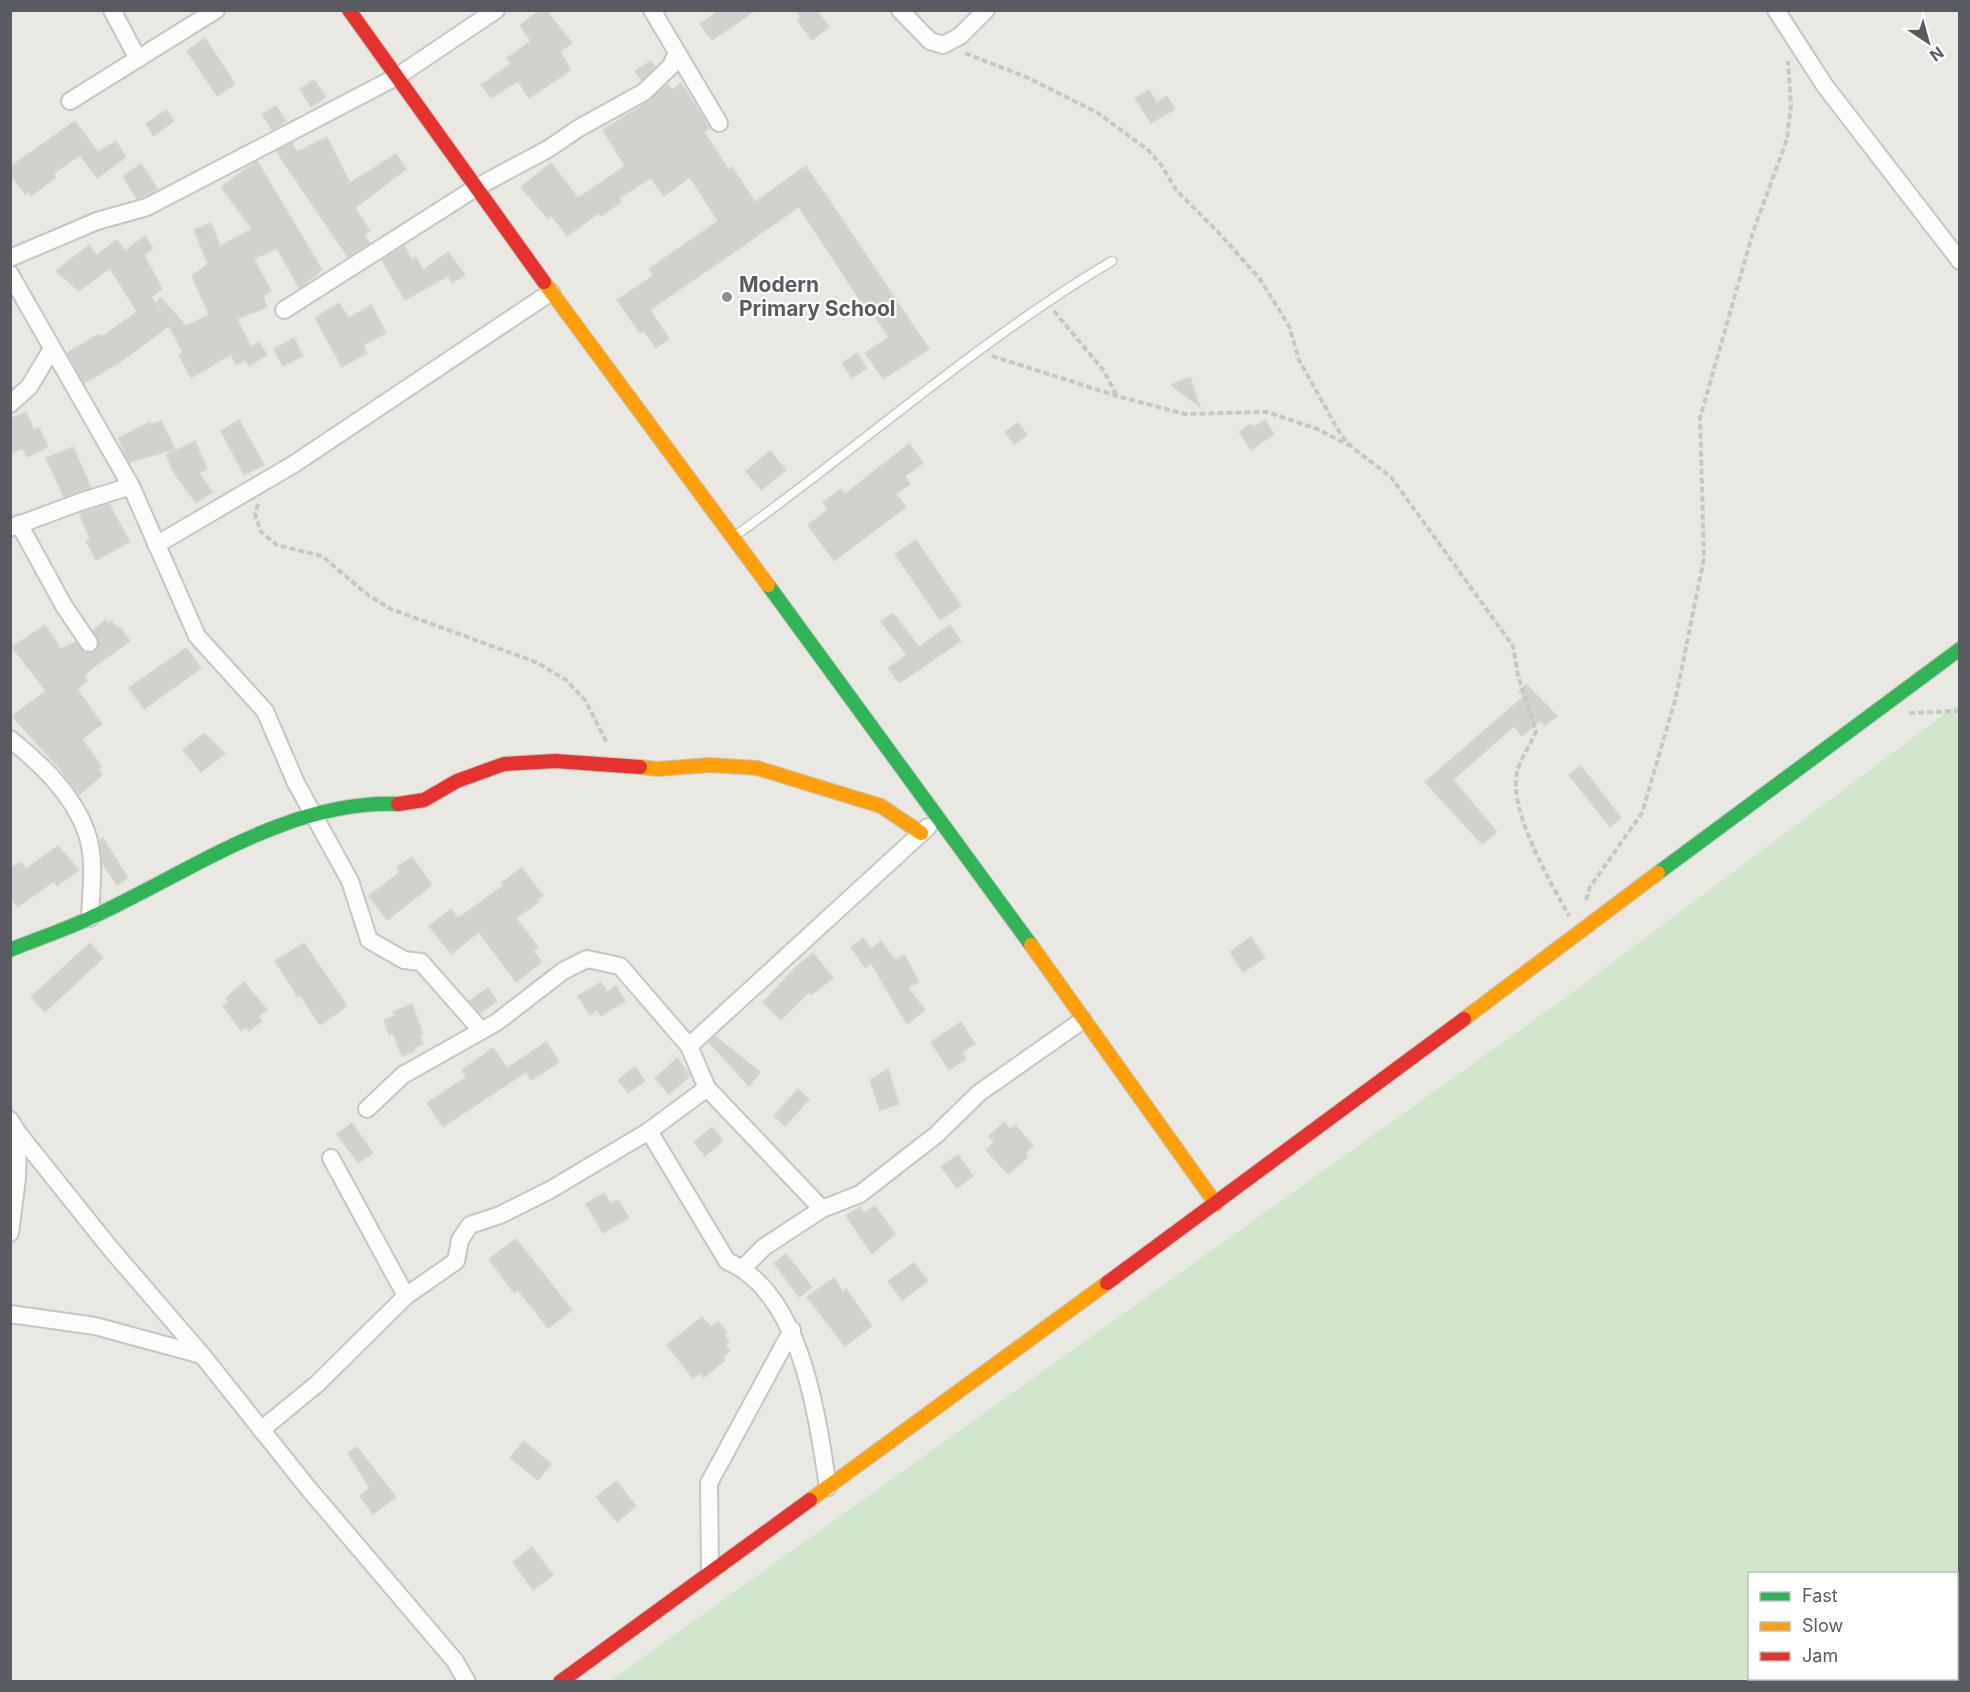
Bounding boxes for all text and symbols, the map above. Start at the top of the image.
north arrow [1898,12,1958,72]
text: N [1926,42,1948,66]
place label: Modern Primary School [739,272,896,321]
marker: Modern Primary School [720,290,734,304]
legend [1748,1572,1958,1680]
text: Fast [1802,1585,1838,1606]
text: Slow [1802,1615,1843,1636]
text: Jam [1802,1645,1838,1666]

